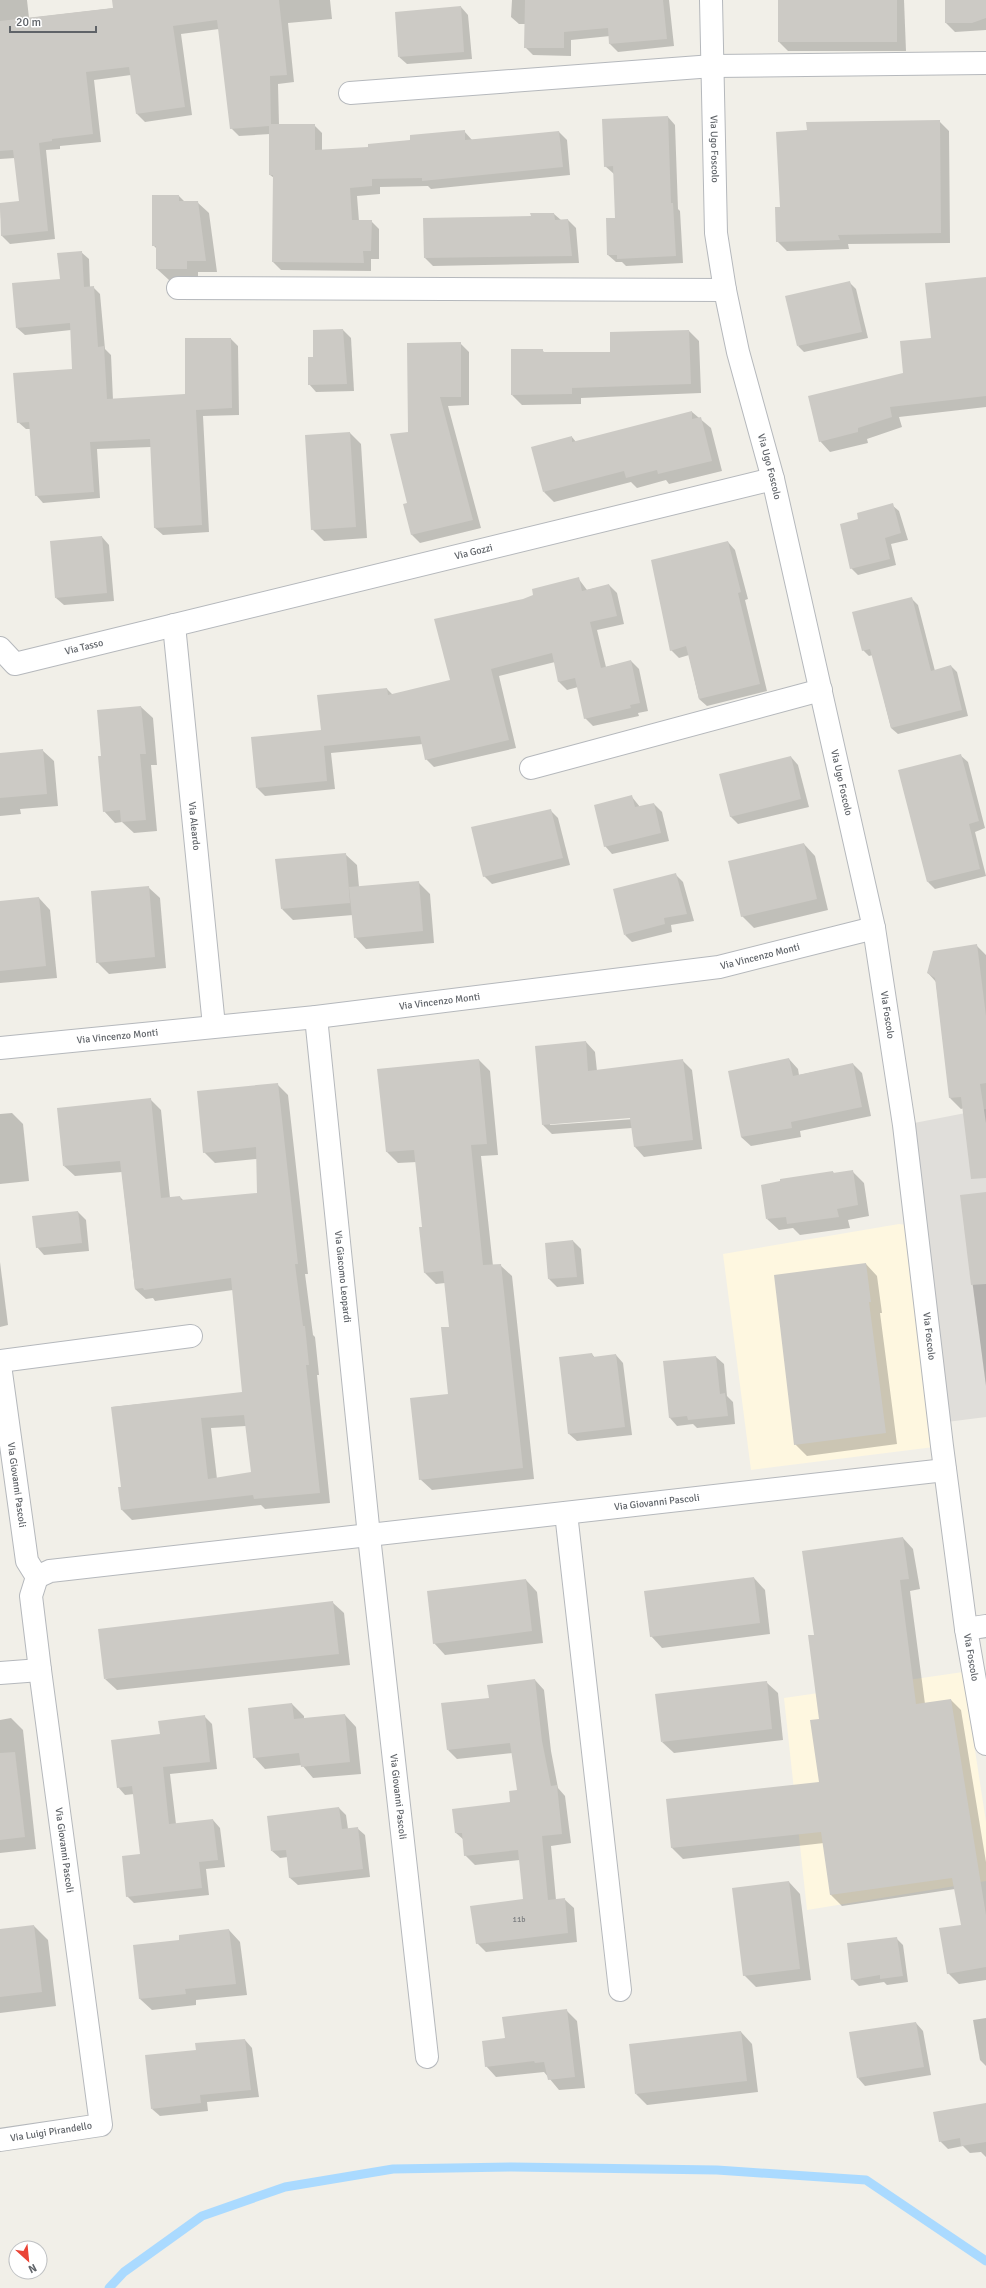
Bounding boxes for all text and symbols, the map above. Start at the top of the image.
scale bar [10,8,96,34]
text: 20 m [16,15,41,30]
street label: Via Ugo Foscolo [707,115,721,183]
street label: Via Ugo Foscolo [755,432,783,501]
street label: Via Gozzi [453,542,494,563]
street label: Via Tasso [64,637,104,658]
street label: Via Ugo Foscolo [828,748,855,817]
street label: Via Aleardo [186,801,202,851]
street label: Via Vincenzo Monti [719,941,801,972]
street label: Via Foscolo [878,990,897,1040]
street label: Via Vincenzo Monti [398,991,481,1013]
street label: Via Vincenzo Monti [76,1027,159,1046]
street label: Via Giacomo Leopardi [332,1230,353,1323]
street label: Via Foscolo [920,1312,938,1361]
street label: Via Giovanni Pascoli [5,1441,28,1528]
street label: Via Giovanni Pascoli [613,1492,700,1513]
street label: Via Foscolo [961,1633,981,1682]
street label: Via Giovanni Pascoli [387,1753,409,1840]
street label: Via Giovanni Pascoli [53,1807,76,1894]
house number: 11b [513,1914,525,1924]
street label: Via Luigi Pirandello [9,2120,93,2144]
north arrow [8,2240,48,2280]
text: N [26,2261,39,2276]

